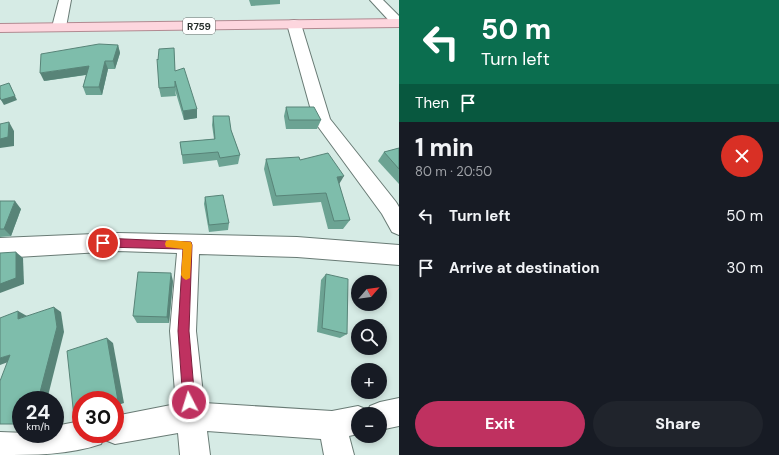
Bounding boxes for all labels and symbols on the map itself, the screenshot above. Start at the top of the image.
road number: R759 [183,18,215,34]
pin [86,226,120,260]
north arrow [351,275,387,311]
position arrow [168,381,210,423]
speed limit sign: 30 [72,391,124,443]

